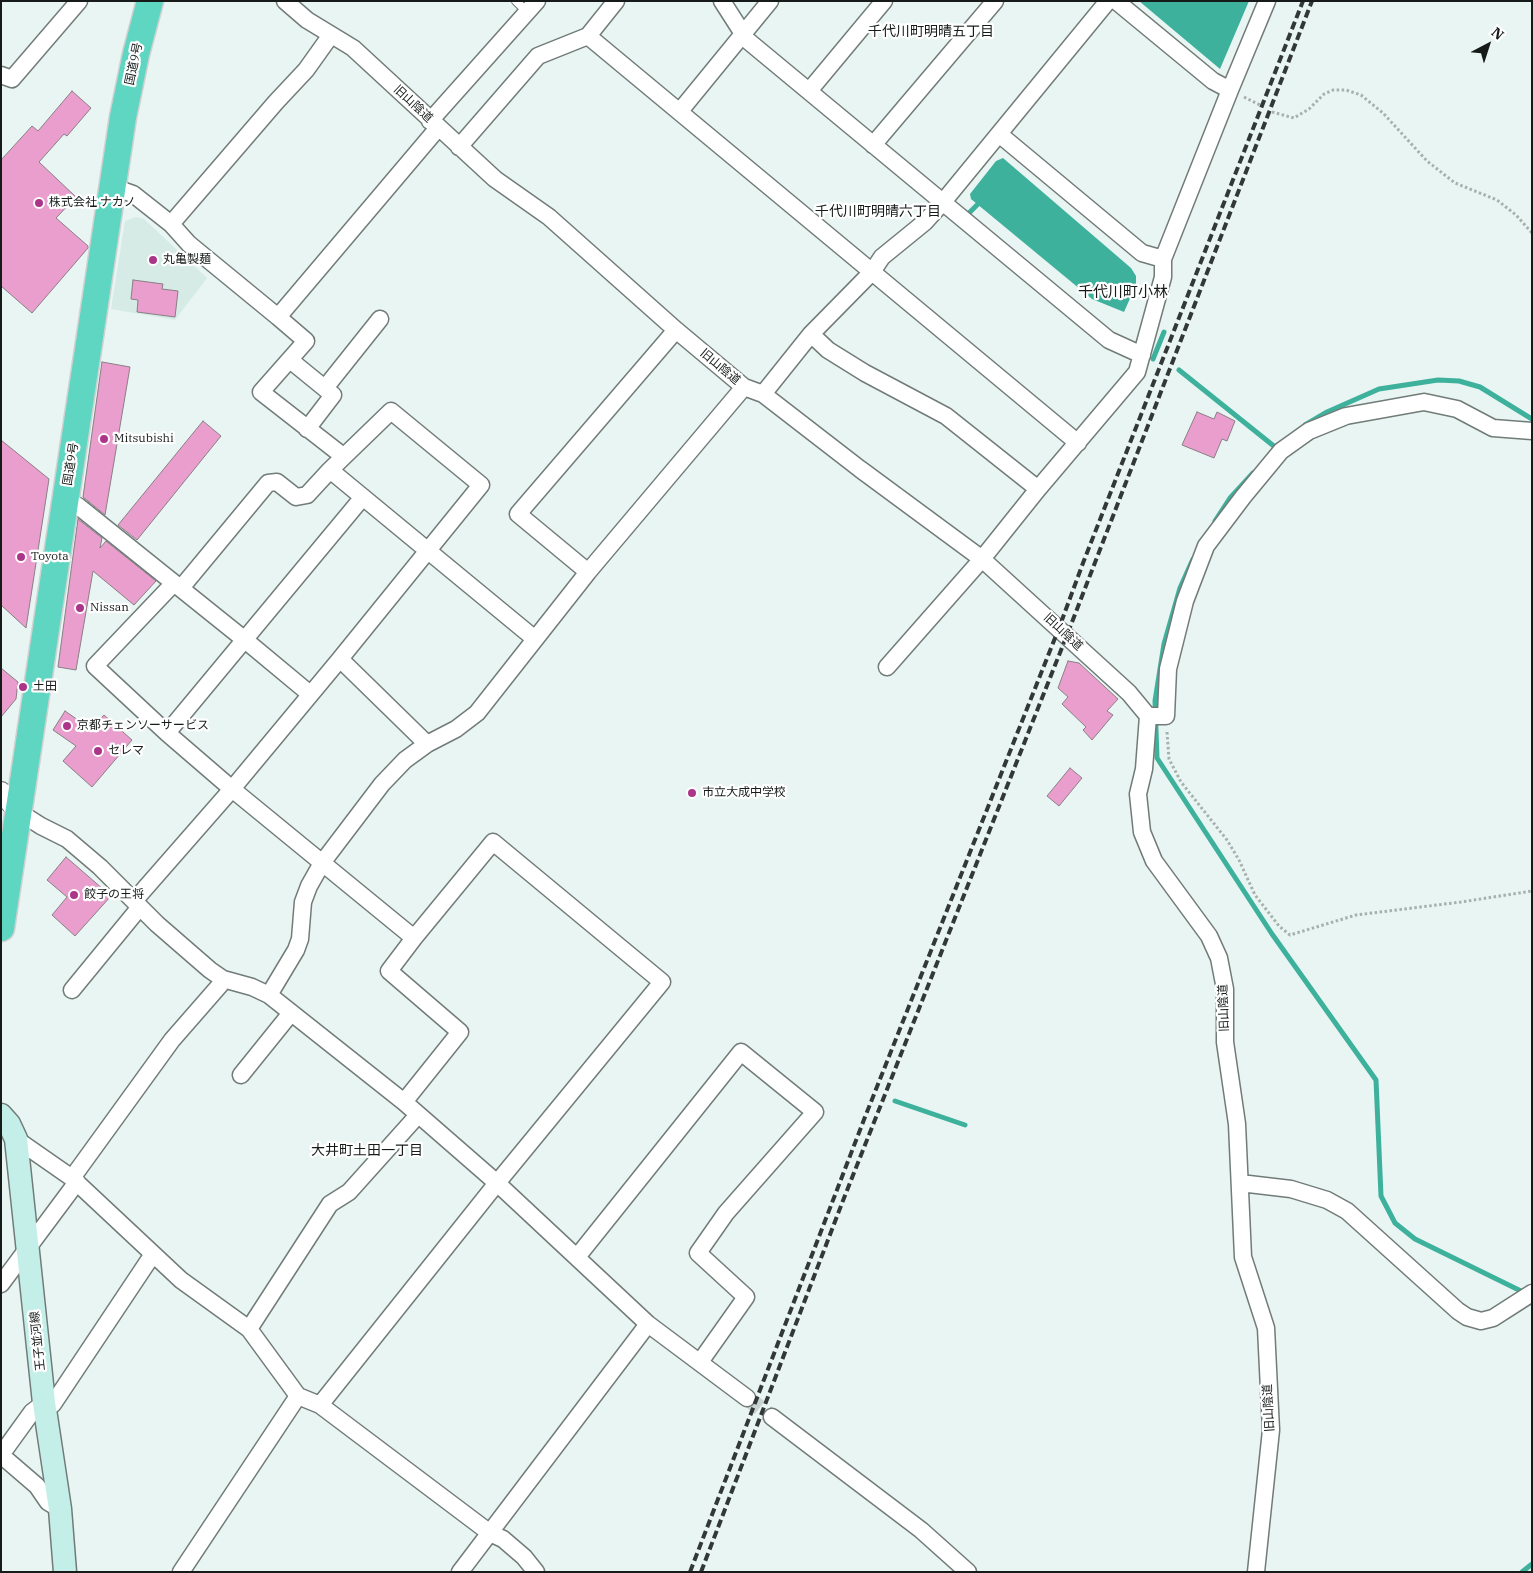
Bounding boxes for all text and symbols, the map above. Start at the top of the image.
north arrow [1463,20,1513,70]
text: N [1488,23,1508,44]
district label: 千代川町明晴五丁目 [868,24,994,40]
street label: 国道9号 [122,41,146,87]
street label: 旧山陰道 [391,82,435,126]
place label: 株式会社 ナカノ [49,196,136,210]
marker: 株式会社 ナカノ [33,197,45,209]
district label: 千代川町明晴六丁目 [815,204,941,220]
place label: 丸亀製麺 [163,253,211,267]
marker: 丸亀製麺 [147,254,159,266]
district label: 千代川町小林 [1078,284,1168,302]
street label: 旧山陰道 [697,346,743,388]
place label: Mitsubishi [114,432,174,446]
marker: Mitsubishi [98,433,110,445]
street label: 国道9号 [61,442,81,486]
place label: Toyota [31,550,69,564]
marker: Toyota [15,551,27,563]
place label: Nissan [90,601,129,615]
marker: Nissan [74,602,86,614]
street label: 旧山陰道 [1041,610,1085,654]
place label: 土田 [33,680,57,694]
marker: 土田 [17,681,29,693]
place label: 京都チェンソーサービス [77,719,209,733]
marker: 京都チェンソーサービス [61,720,73,732]
place label: セレマ [108,744,144,758]
marker: セレマ [92,745,104,757]
place label: 市立大成中学校 [702,786,786,800]
marker: 市立大成中学校 [686,787,698,799]
place label: 餃子の王将 [84,888,144,902]
marker: 餃子の王将 [68,889,80,901]
street label: 旧山陰道 [1216,984,1232,1032]
district label: 大井町土田一丁目 [311,1143,423,1159]
street label: 王子並河線 [28,1310,48,1372]
street label: 旧山陰道 [1261,1384,1277,1432]

